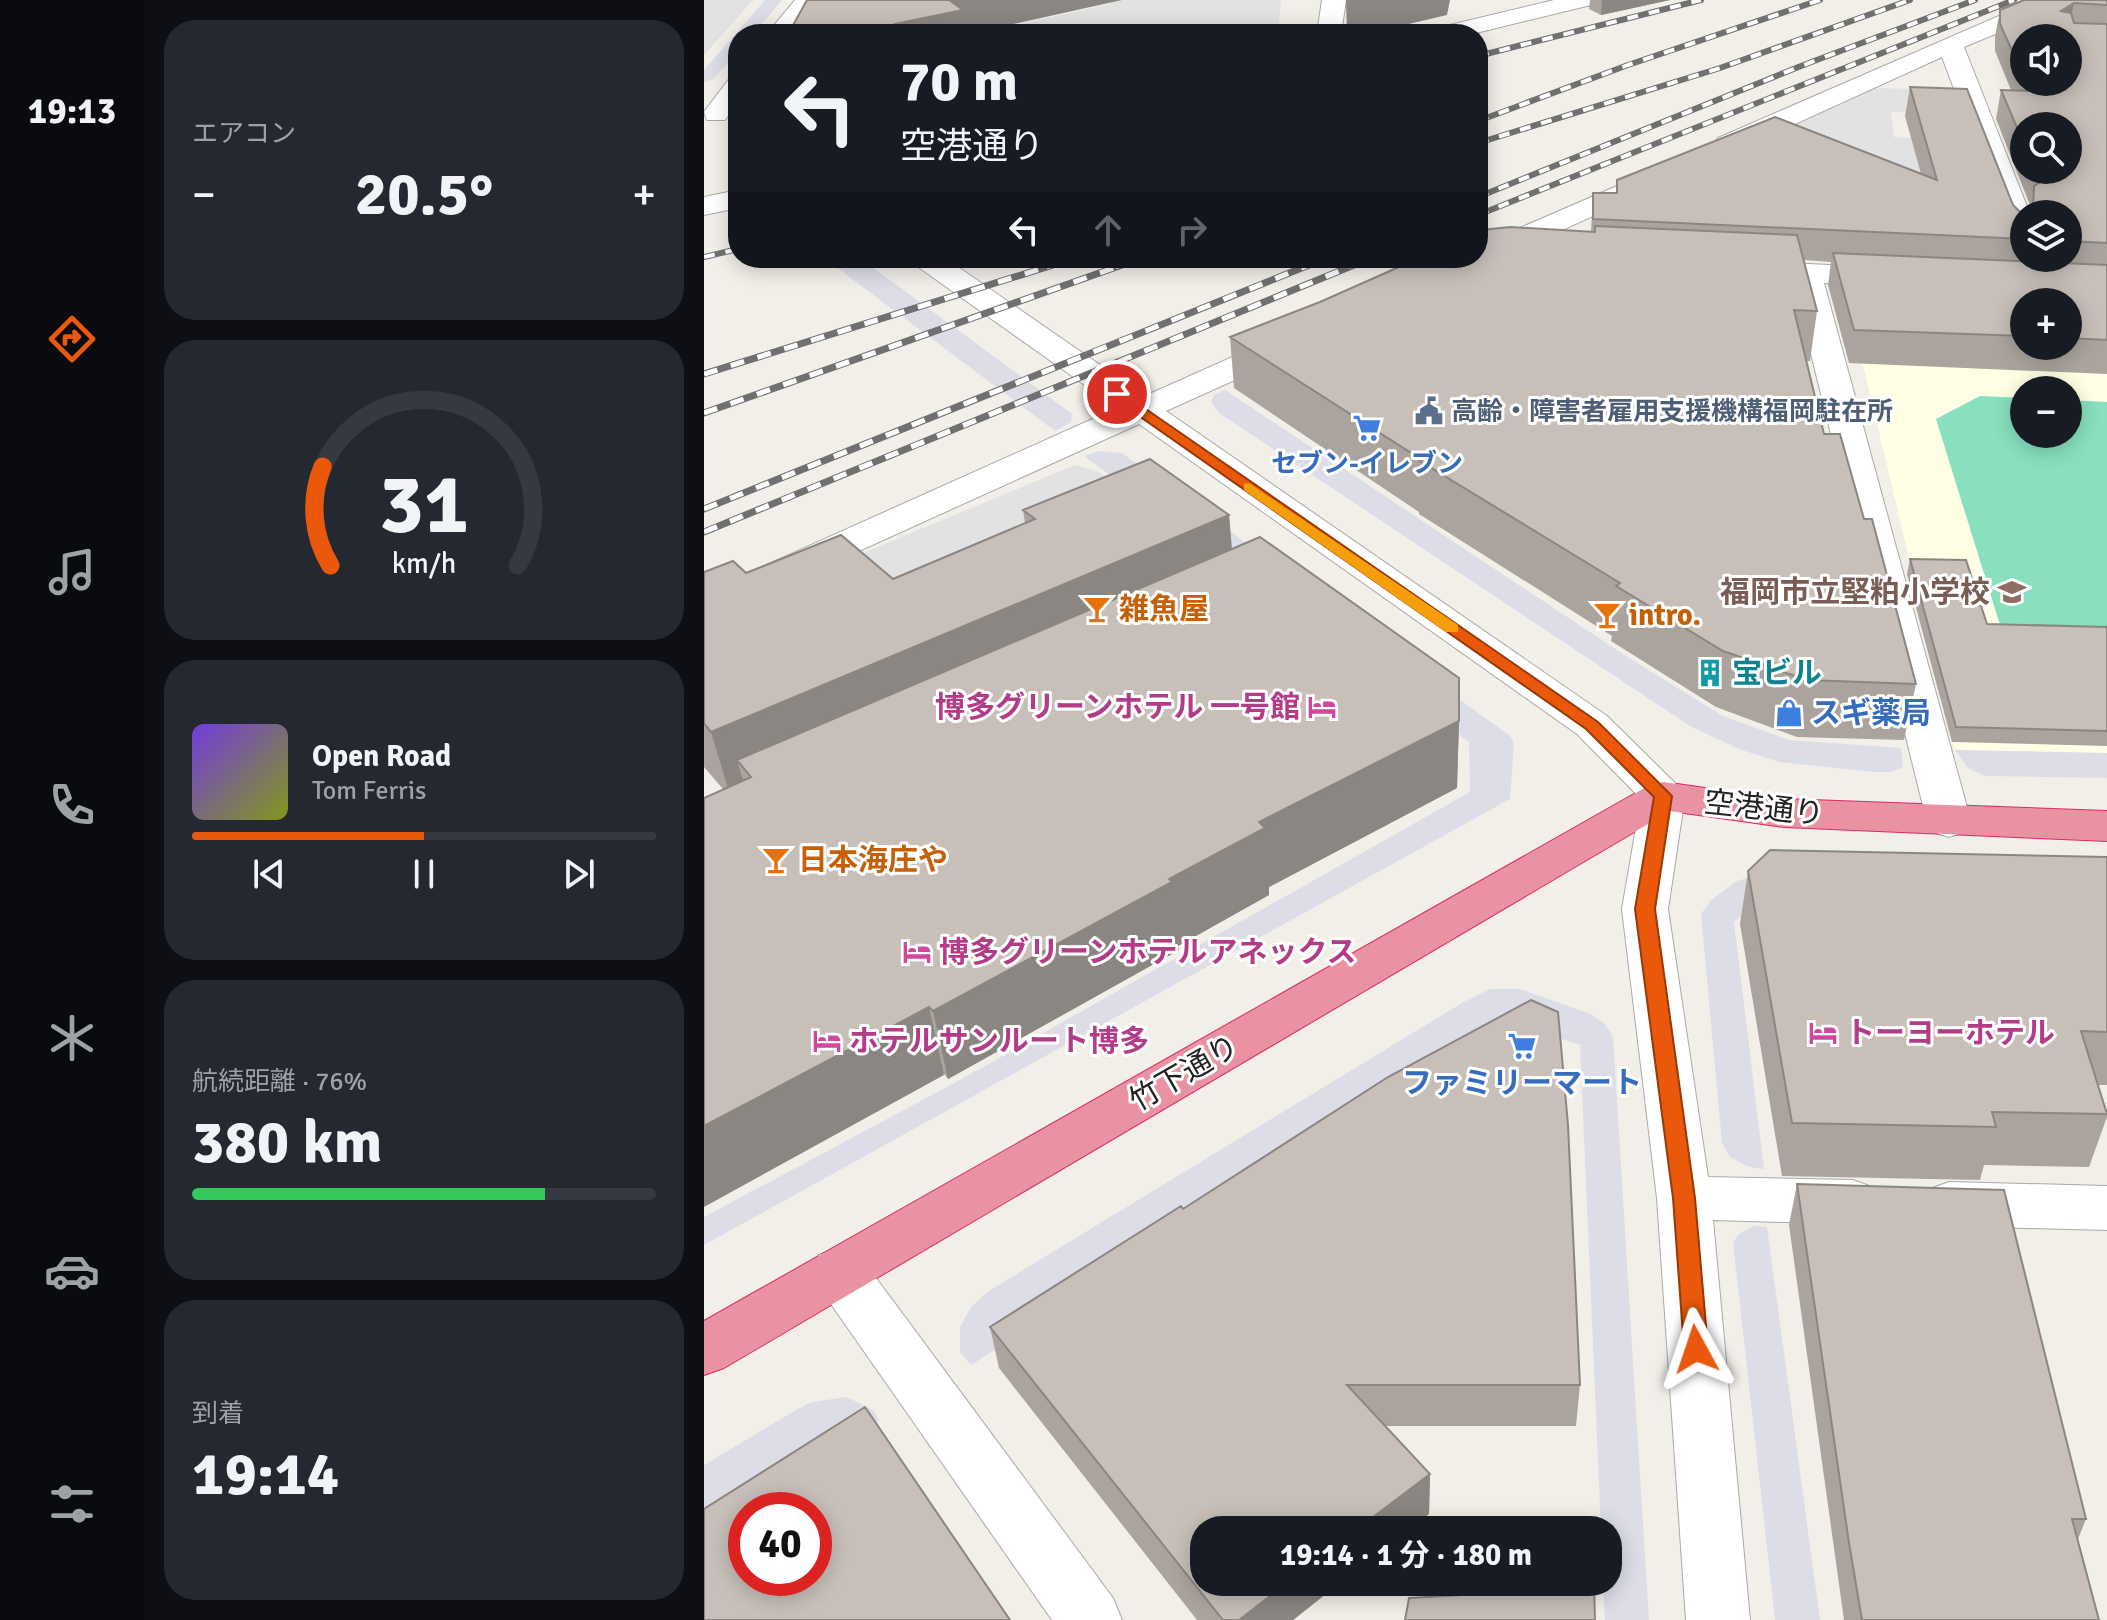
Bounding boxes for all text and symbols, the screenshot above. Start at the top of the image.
map controls [2010,24,2082,448]
button: sound [2010,24,2082,96]
text: 70 m [900,47,1018,116]
icon: left [768,56,872,160]
text: 19:13 [28,89,116,134]
button: search [2010,112,2082,184]
text: エアコン [192,118,296,150]
text: 空港通り [900,124,1044,169]
text: 20.5° [355,158,493,232]
text: − [192,168,216,222]
text: + [632,168,656,222]
button: layers [2010,200,2082,272]
icon: left [1002,208,1046,252]
icon: ahead [1086,208,1130,252]
icon: right [1170,208,1214,252]
button: + [2010,288,2082,360]
icon: directions [44,311,100,367]
pin [1083,360,1151,428]
icon: arrive [1095,372,1139,416]
button: − [2010,376,2082,448]
public building icon: 高齢・障害者雇用支援機構福岡駐在所 [1414,396,1444,426]
place label: 高齢・障害者雇用支援機構福岡駐在所 [1451,396,1893,428]
supermarket icon: セブン-イレブン [1352,413,1382,443]
place label: セブン-イレブン [1271,448,1463,480]
text: 31 [379,454,469,556]
icon: music [44,544,100,600]
text: km/h [392,546,456,581]
place label: 福岡市立堅粕小学校 [1720,574,1990,611]
school or university icon: 福岡市立堅粕小学校 [1997,577,2027,607]
place label: 雑魚屋 [1119,591,1209,628]
bar icon: 雑魚屋 [1082,594,1112,624]
place label: intro. [1629,597,1701,634]
bar icon: intro. [1592,600,1622,630]
place label: 宝ビル [1732,655,1822,692]
building icon: 宝ビル [1695,658,1725,688]
place label: 博多グリーンホテル 一号館 [935,689,1300,726]
hotel icon: 博多グリーンホテル 一号館 [1307,692,1337,722]
place label: スギ薬局 [1811,695,1931,732]
shop icon: スギ薬局 [1774,698,1804,728]
text: Open Road [312,738,451,775]
text: Tom Ferris [312,775,426,807]
icon: phone [44,777,100,833]
street label: 空港通り [1702,784,1826,833]
place label: 日本海庄や [798,842,948,879]
bar icon: 日本海庄や [761,845,791,875]
icon: previous [247,852,291,896]
icon: pause [402,852,446,896]
icon: next [557,852,601,896]
place label: 博多グリーンホテルアネックス [939,934,1357,971]
hotel icon: 博多グリーンホテルアネックス [902,937,932,967]
icon: climate [44,1010,100,1066]
place label: トーヨーホテル [1845,1015,2055,1052]
hotel icon: トーヨーホテル [1808,1018,1838,1048]
place label: ホテルサンルート博多 [849,1023,1149,1060]
hotel icon: ホテルサンルート博多 [812,1026,842,1056]
street label: 竹下通り [1123,1027,1245,1119]
supermarket icon: ファミリーマート [1507,1031,1537,1061]
place label: ファミリーマート [1402,1065,1642,1102]
text: 航続距離 · 76% [192,1066,367,1098]
text: 380 km [192,1106,382,1180]
icon: car [44,1243,100,1299]
position arrow [1654,1307,1738,1391]
text: 到着 [192,1398,244,1430]
text: 19:14 [192,1438,339,1512]
icon: filters [44,1476,100,1532]
speed limit sign: 40 [728,1492,832,1596]
text: 19:14 · 1 分 · 180 m [1280,1537,1532,1574]

